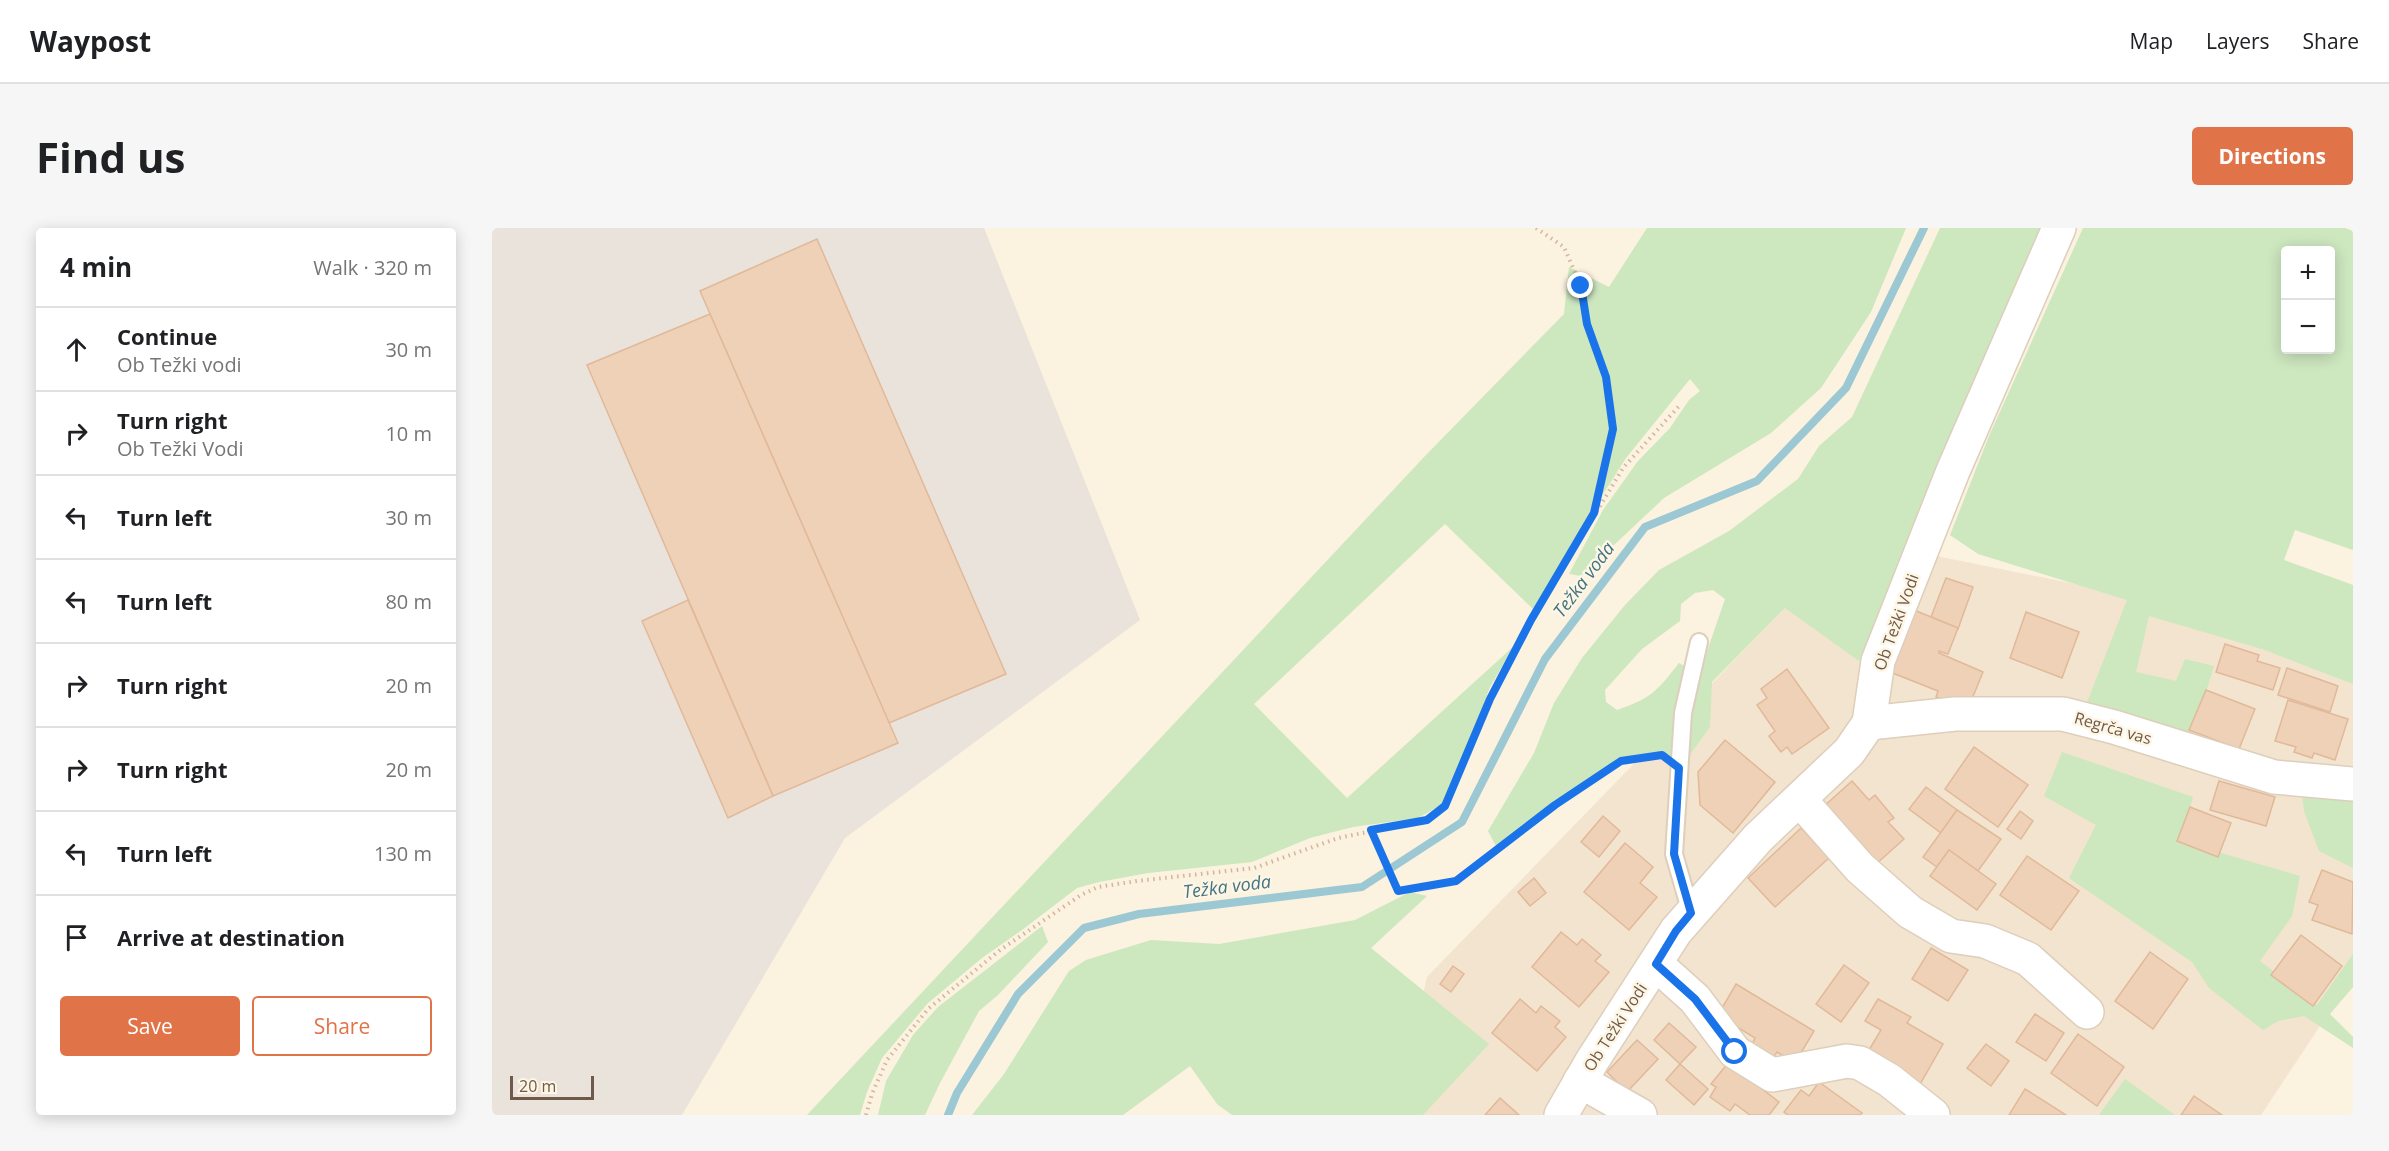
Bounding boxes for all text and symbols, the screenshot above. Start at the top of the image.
text: Waypost [30,22,151,60]
text: Map [2130,27,2173,55]
text: Layers [2206,27,2270,55]
text: Share [2303,27,2359,55]
button: Directions [2192,127,2353,185]
text: Find us [36,128,185,185]
map controls [2281,246,2335,354]
button: + [2281,246,2335,300]
text: 4 min [60,249,132,285]
text: Walk · 320 m [313,254,432,281]
route end [1567,272,1593,298]
button: − [2281,300,2335,354]
text: Continue [117,321,217,351]
icon: ahead [60,333,93,366]
text: 30 m [385,336,432,363]
text: Ob Težki vodi [117,351,242,378]
text: Turn right [117,405,228,435]
icon: right [60,417,93,450]
text: 10 m [385,420,432,447]
text: Ob Težki Vodi [117,435,244,462]
icon: left [60,501,93,534]
text: Turn left [117,502,212,532]
text: 30 m [385,504,432,531]
water label: Težka voda [1547,537,1619,622]
street label: Ob Težki Vodi [1868,571,1924,673]
icon: left [60,585,93,618]
text: Turn left [117,586,212,616]
text: 80 m [385,588,432,615]
icon: right [60,669,93,702]
text: Turn right [117,670,228,700]
text: 20 m [385,672,432,699]
street label: Regrča vas [2072,706,2154,750]
icon: right [60,753,93,786]
text: Turn right [117,754,228,784]
text: 20 m [385,756,432,783]
icon: left [60,837,93,870]
text: Turn left [117,838,212,868]
text: 130 m [374,840,432,867]
water label: Težka voda [1181,869,1272,903]
icon: arrive [60,921,93,954]
text: Arrive at destination [117,922,345,952]
street label: Ob Težki Vodi [1578,979,1652,1075]
button: Save [60,996,240,1056]
button: Share [252,996,432,1056]
route start [1721,1038,1747,1064]
scale bar [510,1073,594,1100]
text: 20 m [519,1075,556,1097]

